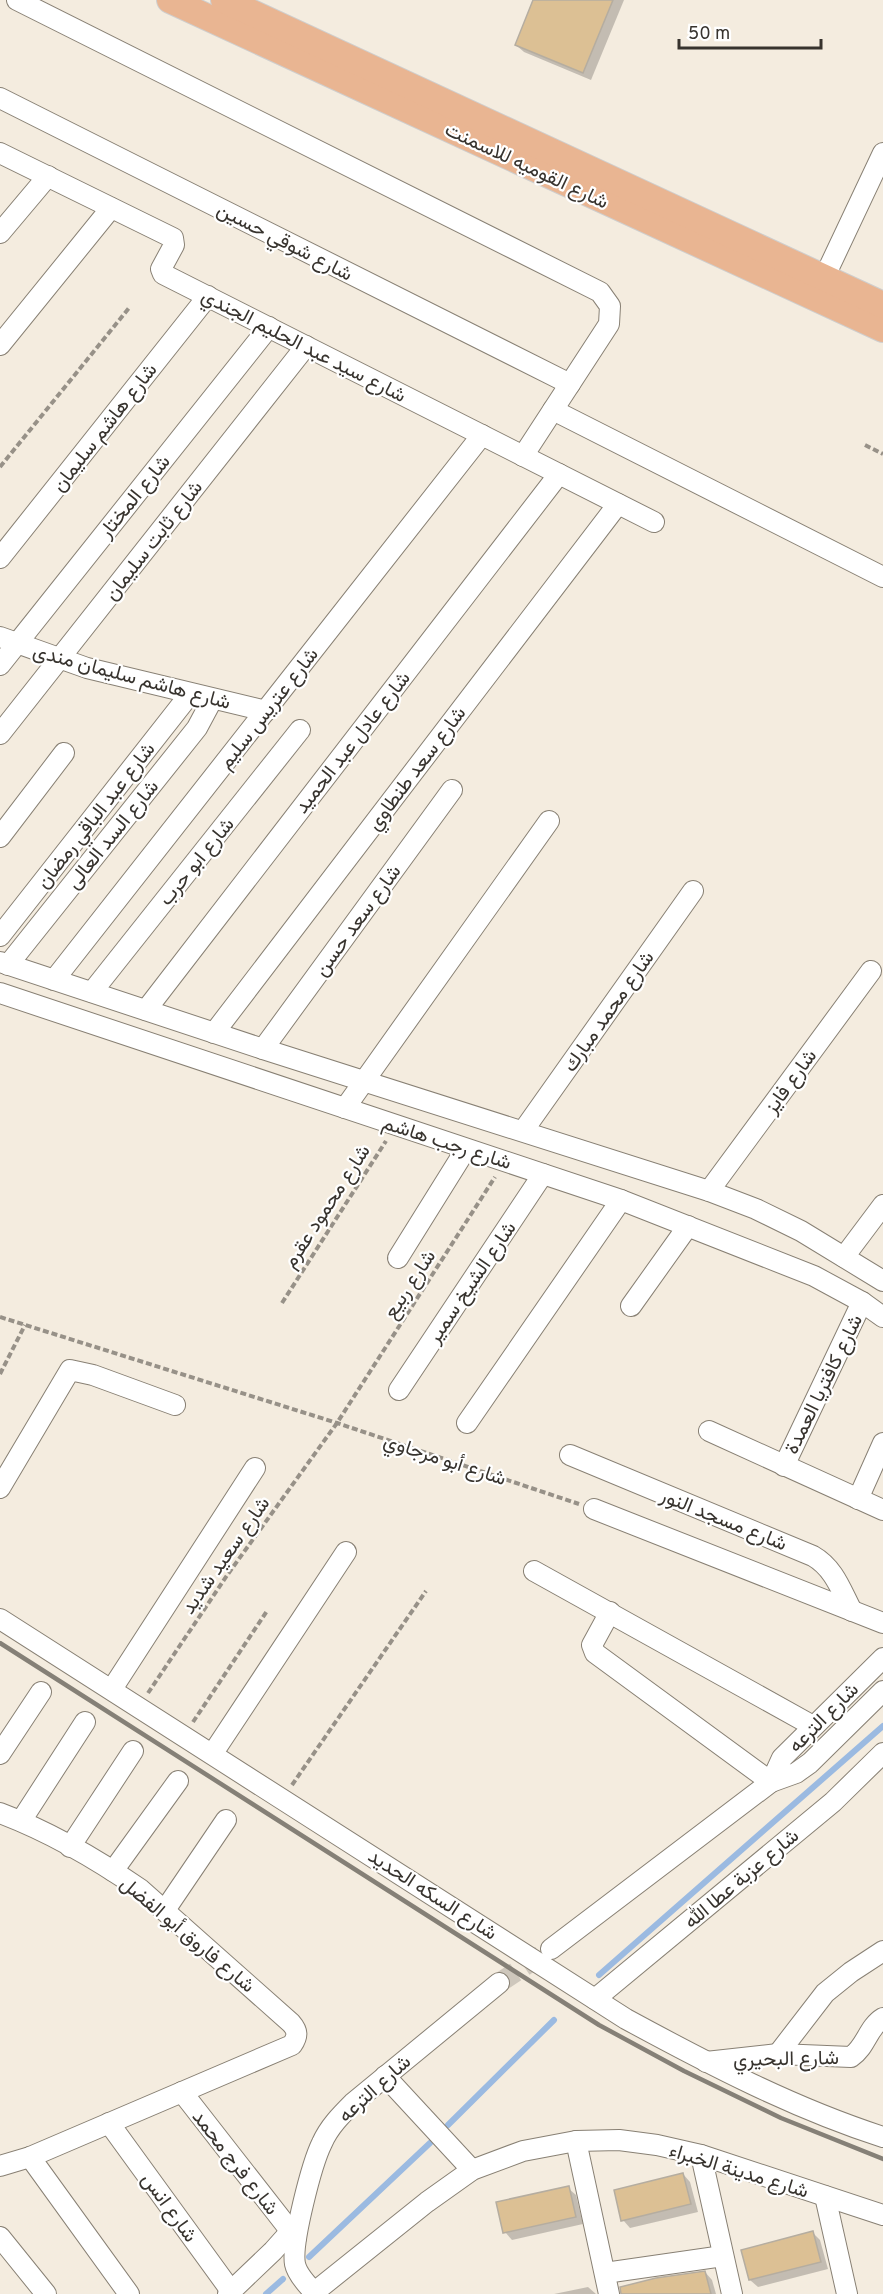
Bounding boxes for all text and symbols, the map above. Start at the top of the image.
scale bar [679,12,822,50]
text: 50 m [688,23,730,46]
street label: شارع القوميه للاسمنت [440,118,612,216]
street label: شارع شوقي حسين [211,197,356,290]
street label: شارع سيد عبد الحليم الجندي [195,284,410,412]
street label: شارع هاشم سليمان [47,358,164,498]
street label: شارع المختار [93,450,177,545]
street label: شارع ثابت سليمان [100,476,210,607]
street label: شارع هاشم سليمان مندى [30,639,233,717]
street label: شارع عتريس سليم [214,643,325,776]
street label: شارع عادل عبد الحميد [290,667,417,820]
street label: شارع سعد طنطاوي [362,702,474,838]
street label: شارع عبد الباقي رمضان [31,738,163,896]
street label: شارع السد العالى [61,775,166,895]
street label: شارع ابو حرب [154,813,241,912]
street label: شارع سعد حسن [309,860,408,982]
street label: شارع محمد مبارك [558,947,661,1078]
street label: شارع فايز [759,1045,824,1121]
street label: شارع رجب هاشم [378,1111,514,1177]
street label: شارع محمود عقرم [278,1140,377,1274]
street label: شارع الشيخ سمير [422,1217,523,1350]
street label: شارع ربيع [379,1245,443,1325]
street label: شارع كافتريا العمدة [780,1311,870,1459]
street label: شارع أبو مرجاوي [379,1429,509,1495]
street label: شارع مسجد النور [655,1483,790,1558]
street label: شارع سعيد شديد [176,1492,277,1620]
street label: شارع الترعه [784,1678,865,1759]
street label: شارع عزبة عطا الله [679,1823,805,1935]
street label: شارع السكه الحديد [362,1844,501,1947]
street label: شارع فاروق أبو الفضل [114,1871,260,2000]
street label: شارع البحيري [733,2046,839,2076]
street label: شارع الترعه [333,2050,417,2129]
street label: شارع فرج محمد [185,2105,284,2221]
street label: شارع مدينة الخبراء [666,2138,811,2205]
street label: شارع انس [134,2168,202,2248]

